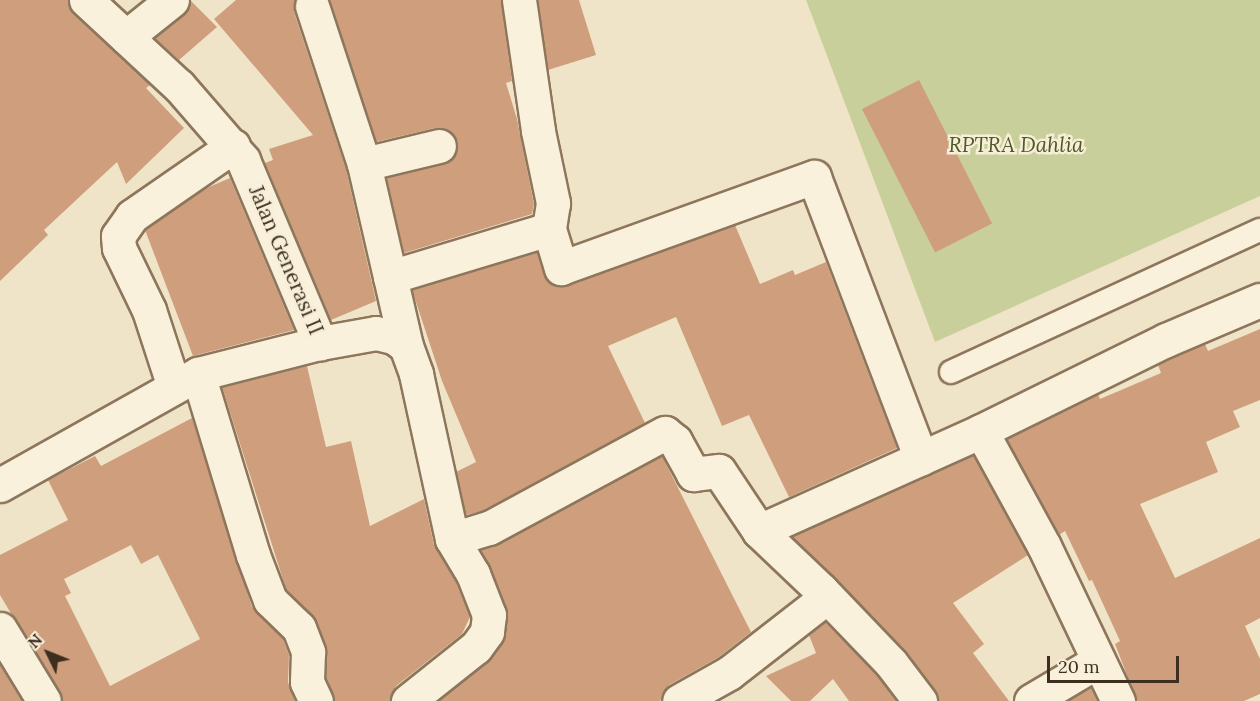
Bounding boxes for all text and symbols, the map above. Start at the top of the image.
park label: RPTRA Dahlia [949,132,1083,158]
street label: Jalan Generasi II [243,182,329,338]
north arrow [18,623,78,683]
text: N [23,629,46,652]
scale bar [1050,644,1182,682]
text: 20 m [1058,655,1100,678]

